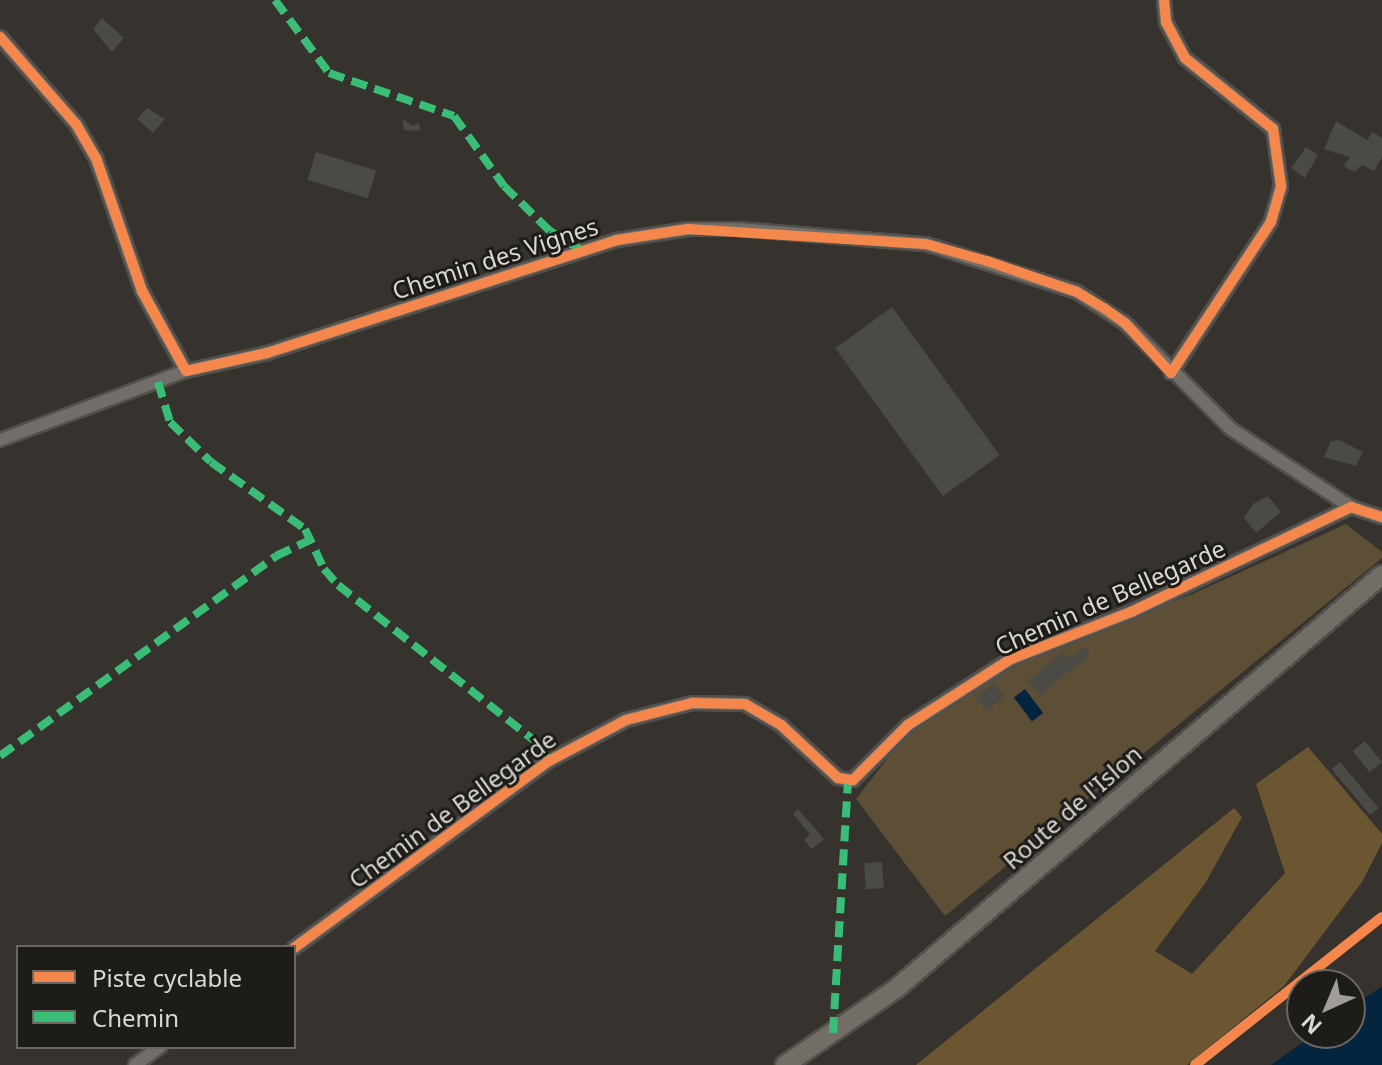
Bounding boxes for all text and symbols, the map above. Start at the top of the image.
street label: Chemin des Vignes [389,211,601,305]
street label: Chemin de Bellegarde [991,533,1229,661]
street label: Chemin de Bellegarde [343,724,561,894]
street label: Route de l'Islon [997,739,1147,875]
legend [16,945,296,1049]
text: Piste cyclable [92,961,242,994]
north arrow [1286,969,1366,1049]
text: Chemin [92,1001,179,1034]
text: N [1294,1008,1328,1042]

